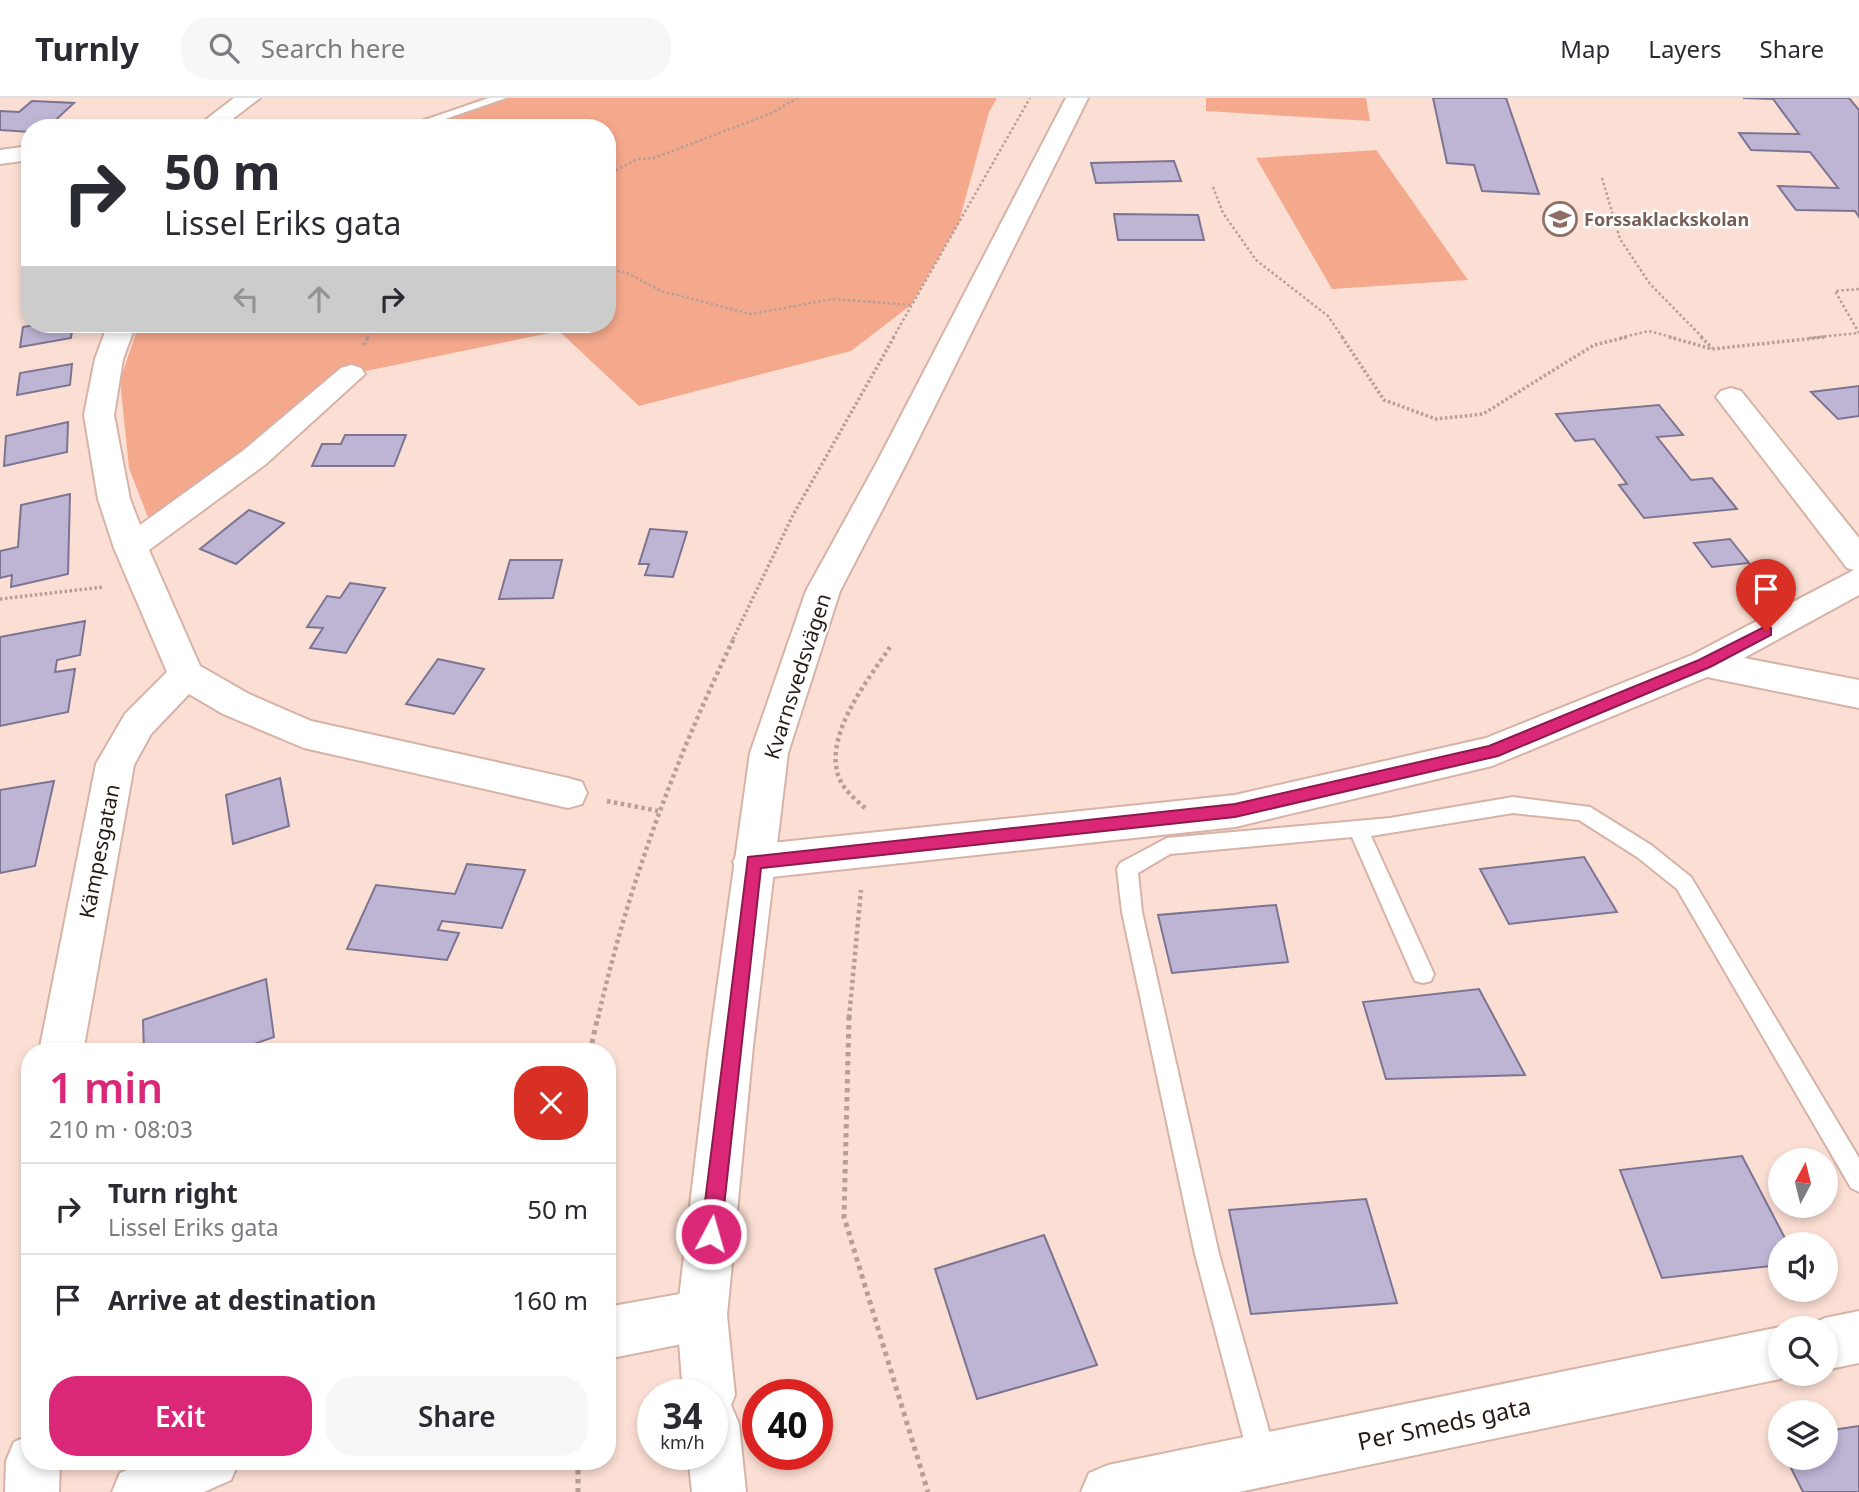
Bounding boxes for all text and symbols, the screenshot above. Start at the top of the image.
search box [181,17,671,80]
text: Turnly [35,26,139,71]
icon: search [205,29,243,67]
text: Search here [261,30,405,66]
text: Map [1560,32,1610,65]
text: Layers [1648,32,1722,65]
text: Share [1760,32,1824,65]
text: 50 m [164,138,281,204]
icon: right [49,147,140,238]
school or university icon: Forssaklackskolan [1541,200,1579,238]
text: Lissel Eriks gata [164,201,401,244]
place label: Forssaklackskolan [1584,207,1749,231]
icon: left [227,280,265,318]
icon: ahead [300,280,338,318]
icon: right [373,280,411,318]
pin [1736,559,1796,631]
icon: arrive [1747,570,1785,608]
street label: Kvarnsvedsvägen [757,589,837,763]
street label: Kämpesgatan [72,781,126,921]
text: 1 min [49,1058,163,1115]
button: close [514,1066,588,1140]
text: 210 m · 08:03 [49,1113,193,1145]
north arrow [1768,1148,1838,1218]
map controls [1768,1148,1838,1470]
text: Turn right [108,1175,238,1211]
icon: right [49,1190,87,1228]
text: 50 m [527,1191,588,1227]
position arrow [674,1197,748,1271]
text: Lissel Eriks gata [108,1211,279,1243]
button: sound [1768,1232,1838,1302]
icon: arrive [49,1281,87,1319]
text: Arrive at destination [108,1282,377,1318]
text: 160 m [512,1282,588,1318]
button: search [1768,1316,1838,1386]
button: Exit [49,1376,312,1456]
button: Share [326,1376,588,1456]
speed limit sign: 40 [742,1379,833,1470]
street label: Per Smeds gata [1354,1389,1534,1457]
text: 34 [662,1392,703,1439]
button: layers [1768,1400,1838,1470]
text: km/h [660,1430,705,1454]

